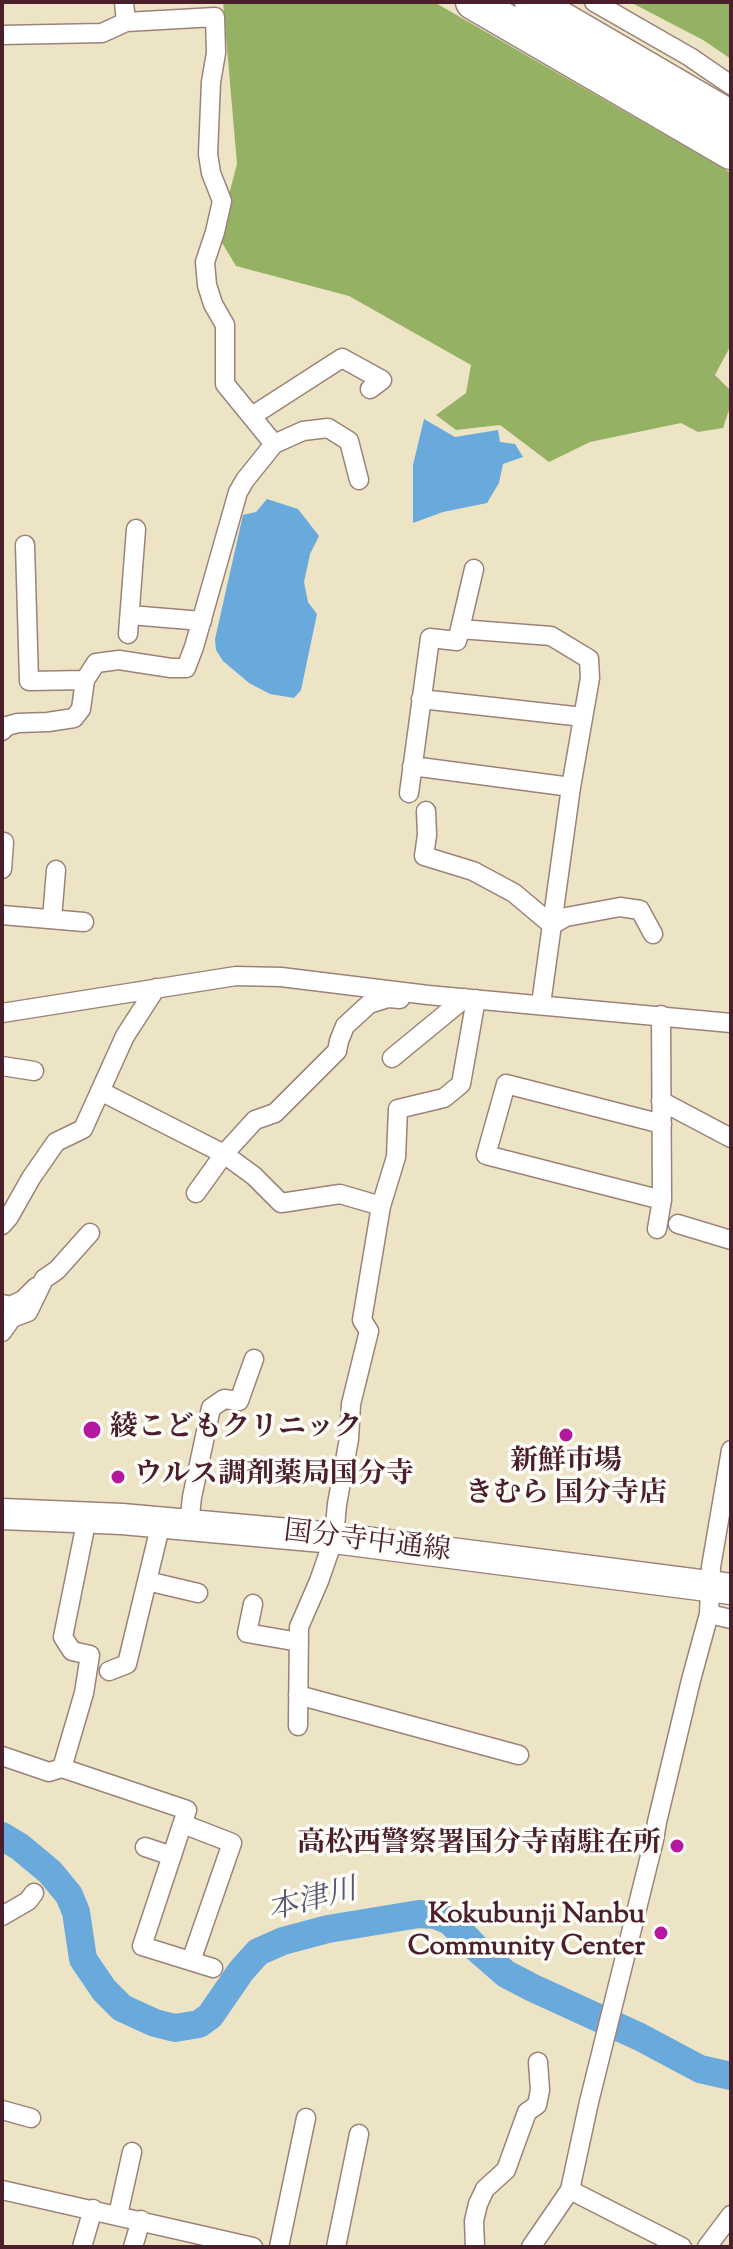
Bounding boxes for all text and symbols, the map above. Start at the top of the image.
place label: 綾こどもクリニック [110,1413,362,1447]
marker: 綾こどもクリニック [81,1419,103,1441]
marker: 新鮮市場 きむら 国分寺店 [557,1426,575,1444]
place label: 新鮮市場 きむら 国分寺店 [465,1447,667,1513]
place label: ウルス調剤薬局国分寺 [134,1460,414,1494]
marker: ウルス調剤薬局国分寺 [109,1468,127,1486]
street label: 国分寺中通線 [282,1517,452,1571]
place label: 高松西警察署国分寺南駐在所 [297,1829,661,1863]
marker: 高松西警察署国分寺南駐在所 [668,1837,686,1855]
water label: 本津川 [265,1875,361,1931]
place label: Kokubunji Nanbu Community Center [408,1900,645,1966]
marker: Kokubunji Nanbu Community Center [652,1924,670,1942]

